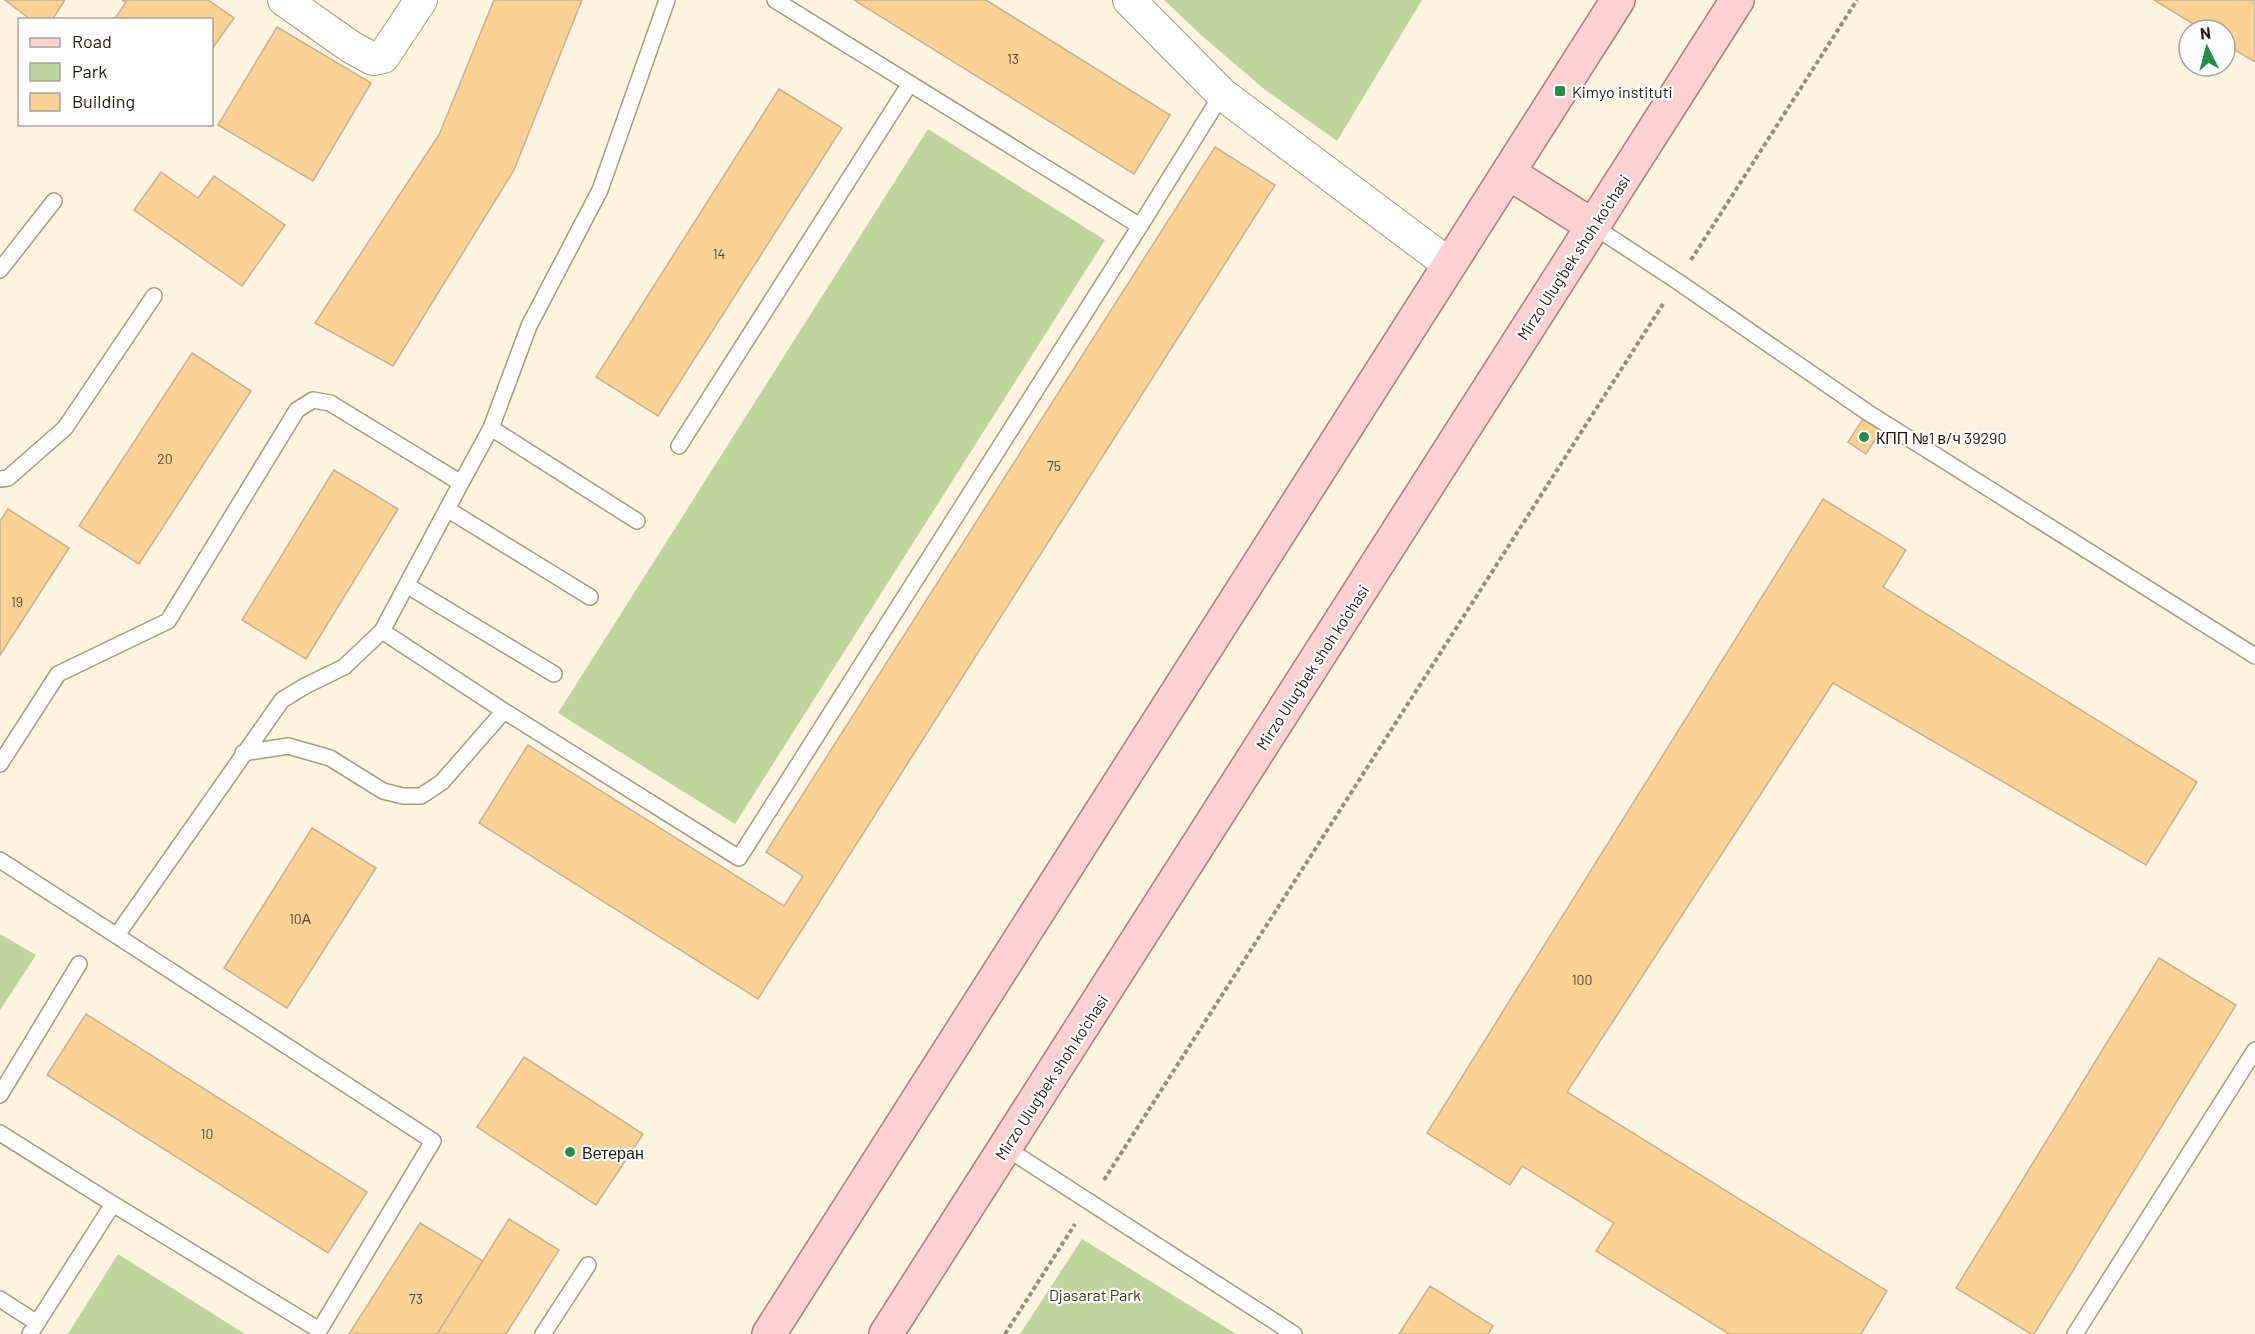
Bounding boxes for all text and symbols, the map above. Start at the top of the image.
legend [18,18,213,126]
north arrow [2177,18,2237,78]
text: N [2199,23,2212,43]
text: Road [72,30,112,52]
house number: 13 [1007,50,1019,67]
text: Park [72,60,107,82]
place label: Kimyo instituti [1572,82,1673,101]
marker: Kimyo instituti [1553,84,1567,98]
text: Building [72,90,135,112]
street label: Mirzo Ulug'bek shoh ko'chasi [1512,171,1634,343]
house number: 14 [713,245,725,262]
place label: КПП №1 в/ч 39290 [1876,428,2006,447]
marker: КПП №1 в/ч 39290 [1857,430,1871,444]
house number: 20 [157,450,173,467]
house number: 75 [1047,457,1061,474]
street label: Mirzo Ulug'bek shoh ko'chasi [1251,581,1373,753]
house number: 19 [11,593,23,610]
house number: 10А [289,910,312,927]
house number: 100 [1572,971,1592,988]
street label: Mirzo Ulug'bek shoh ko'chasi [990,991,1112,1163]
house number: 10 [201,1125,213,1142]
place label: Ветеран [582,1143,644,1162]
marker: Ветеран [563,1145,577,1159]
park label: Djasarat Park [1049,1285,1141,1304]
house number: 73 [409,1290,423,1307]

